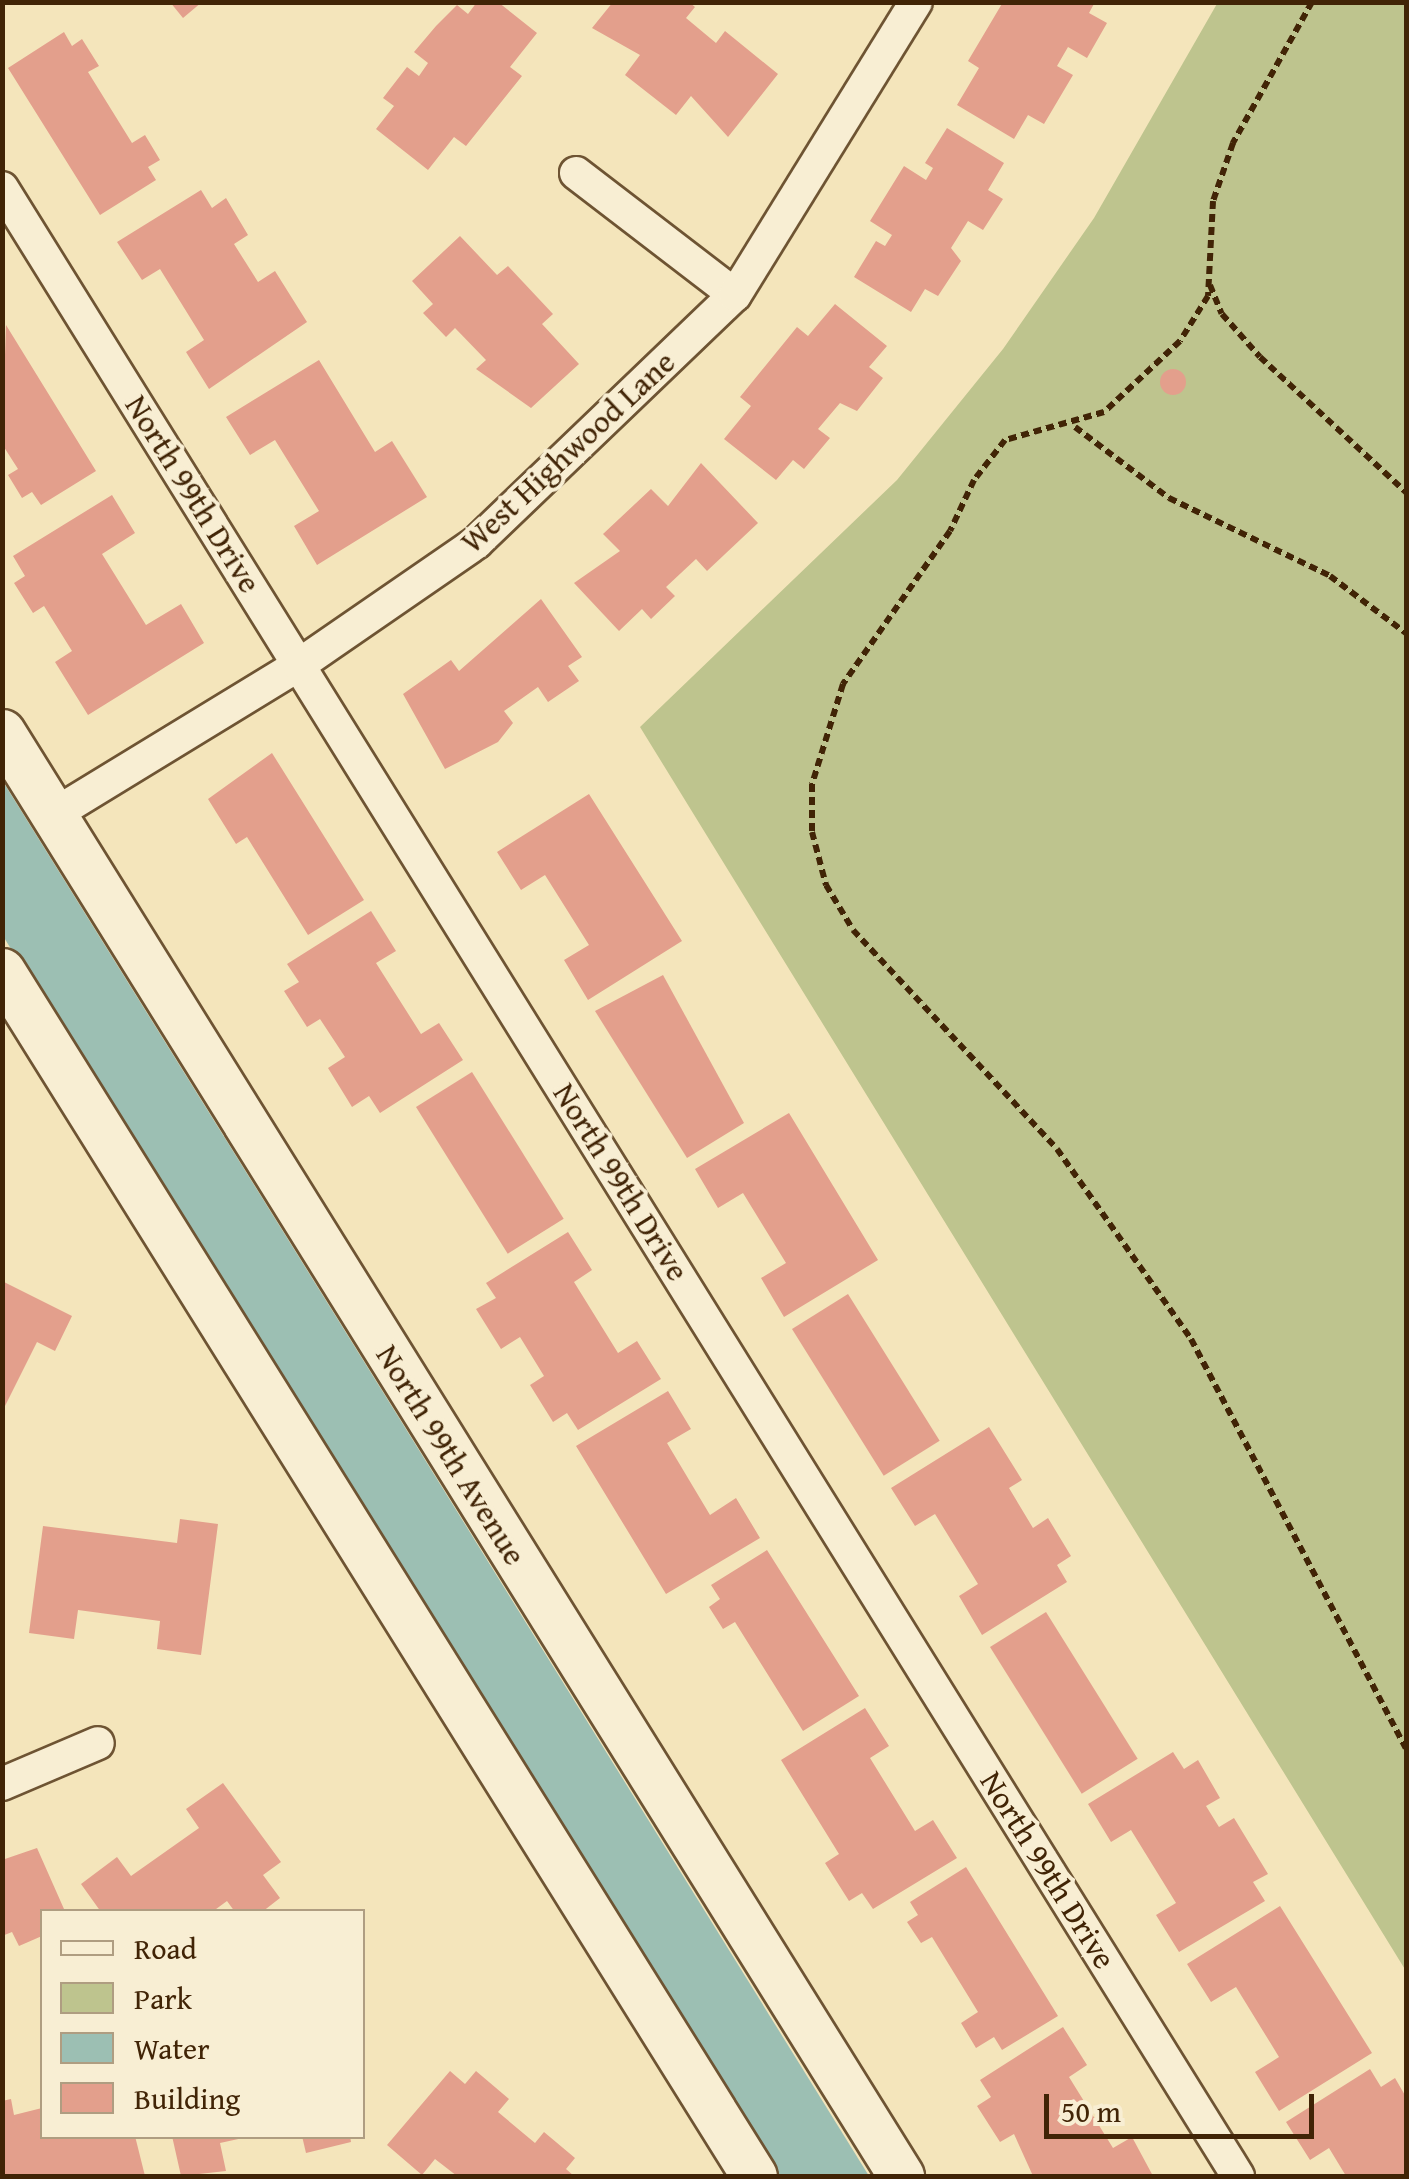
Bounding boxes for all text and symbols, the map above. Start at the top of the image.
street label: West Highwood Lane [453,343,683,561]
street label: North 99th Drive [117,388,269,600]
street label: North 99th Drive [545,1076,697,1288]
street label: North 99th Avenue [368,1338,534,1572]
street label: North 99th Drive [972,1764,1124,1976]
legend [40,1909,365,2139]
text: Road [134,1926,197,1970]
text: Park [134,1976,192,2020]
text: Water [134,2026,210,2070]
scale bar [1049,2074,1319,2136]
text: Building [134,2076,240,2120]
text: 50 m [1061,2089,1121,2133]

